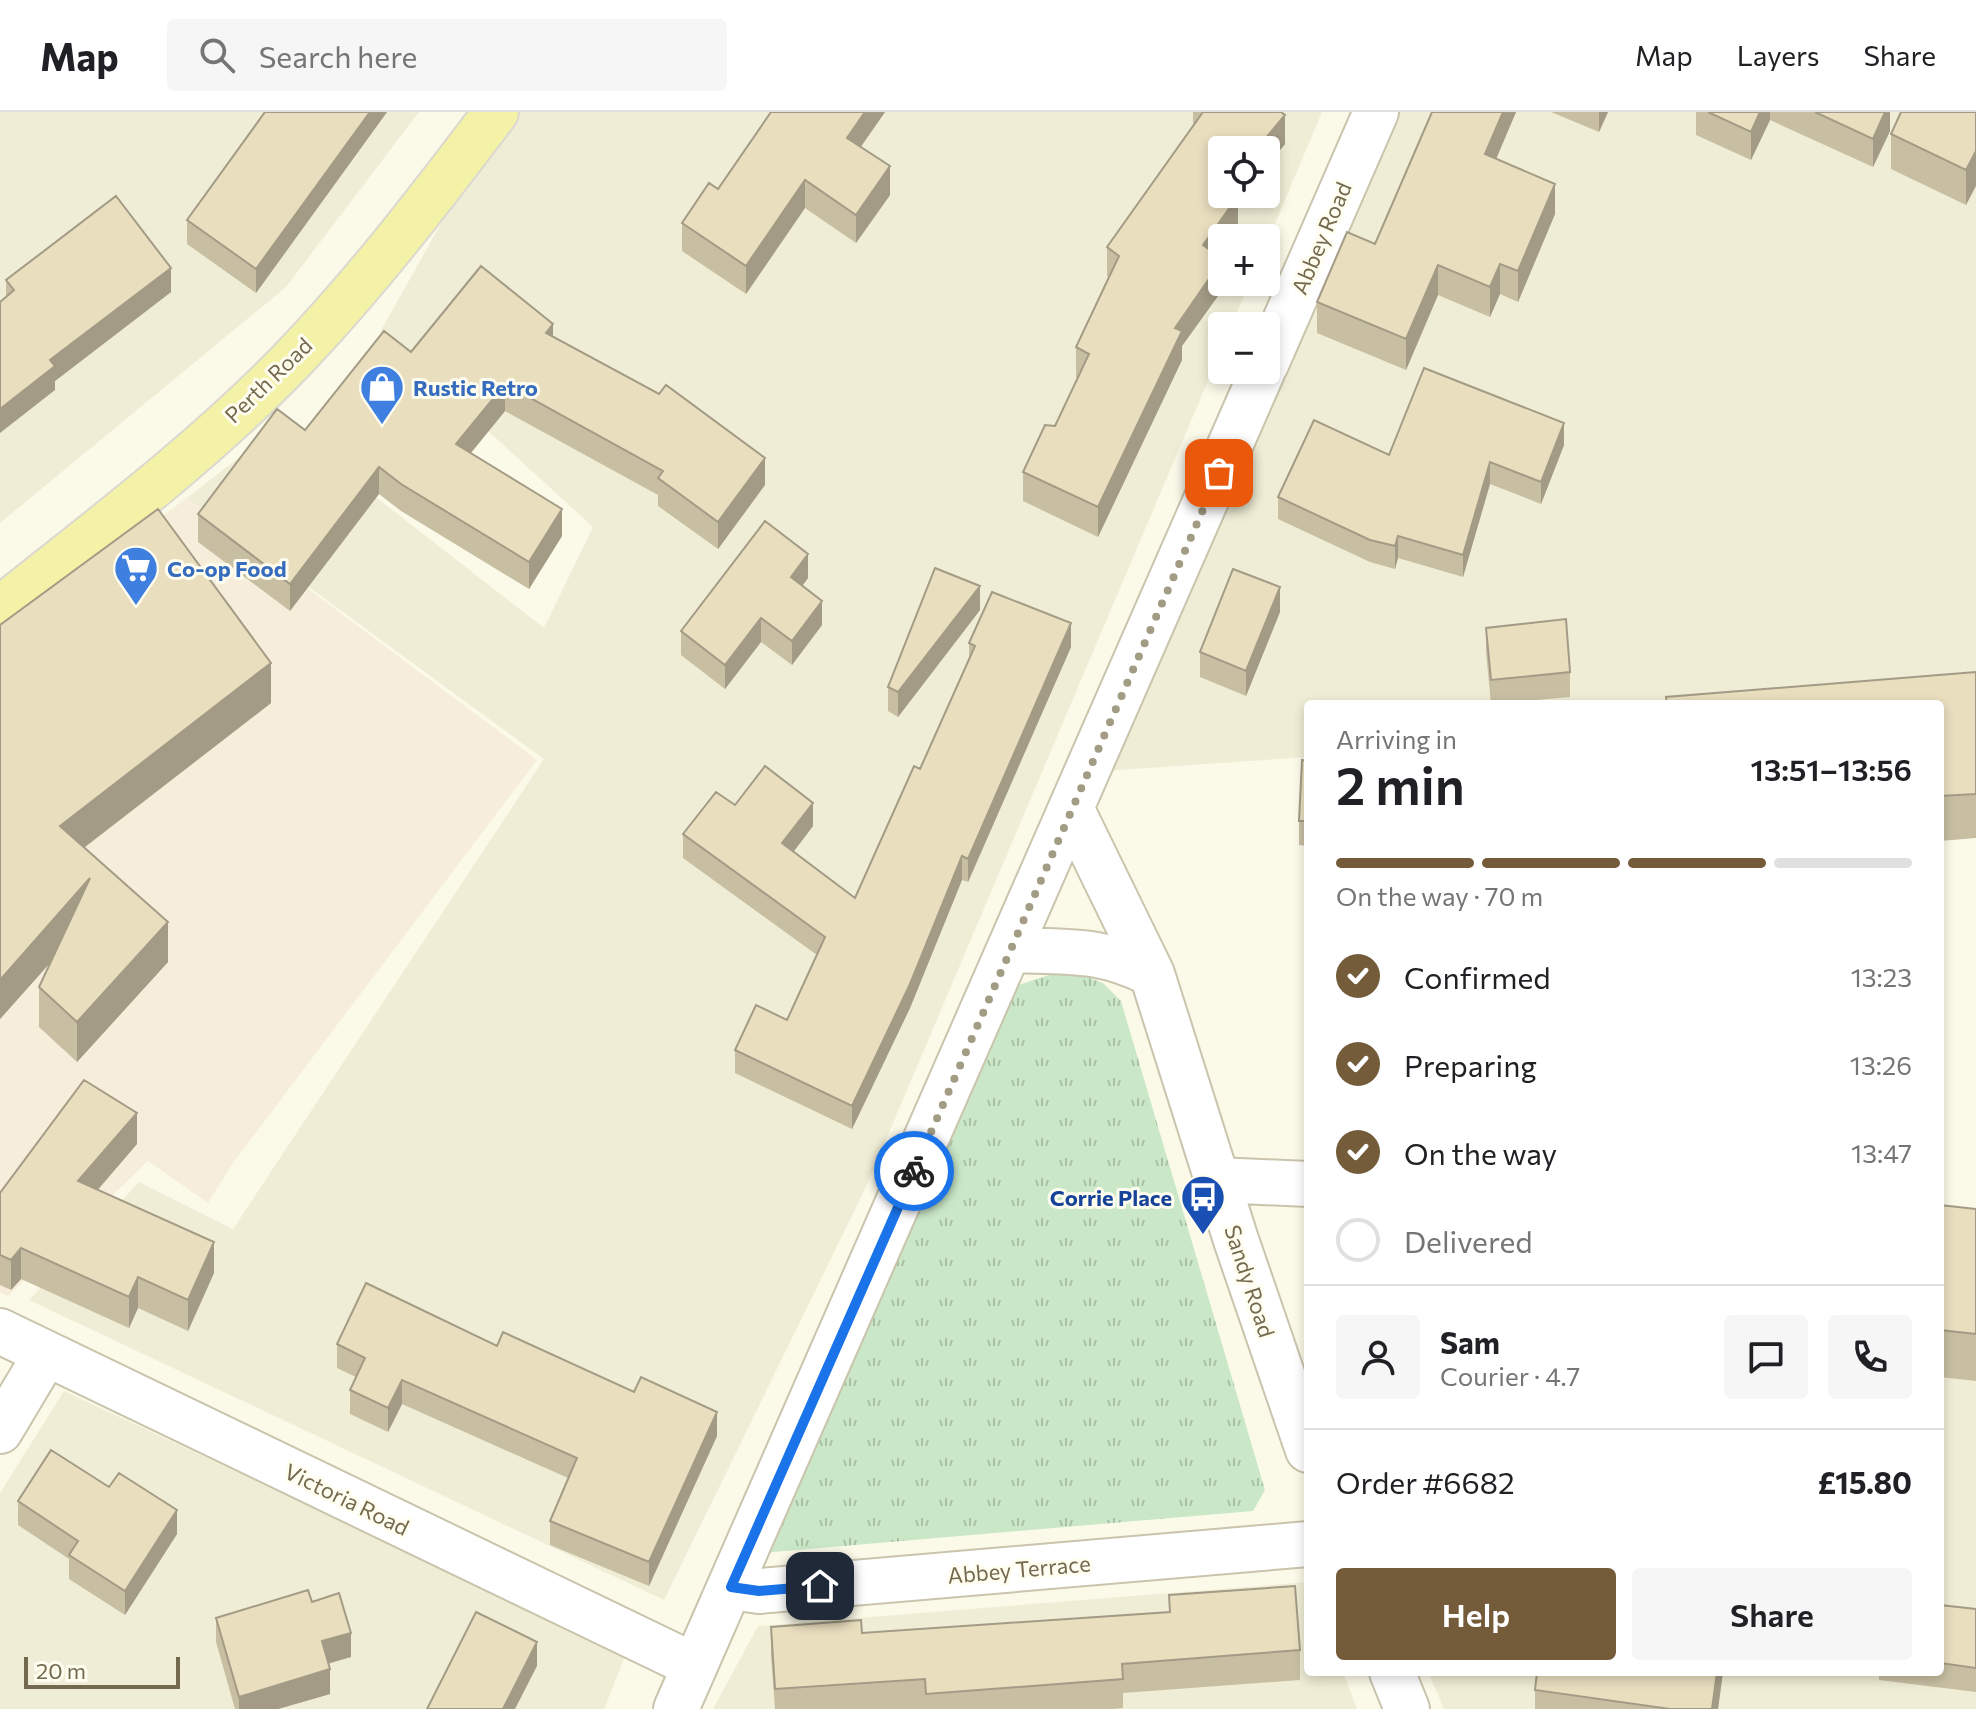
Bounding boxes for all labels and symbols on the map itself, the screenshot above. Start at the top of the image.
street label: Abbey Road [1285,178,1357,298]
street label: Perth Road [219,332,317,428]
shop icon: Rustic Retro [358,363,406,426]
place label: Rustic Retro [413,374,538,401]
pin [1185,439,1253,507]
supermarket icon: Co-op Food [112,544,160,607]
place label: Co-op Food [167,555,287,582]
courier [874,1131,954,1211]
bus stop icon: Corrie Place [1179,1173,1227,1236]
place label: Corrie Place [1050,1184,1172,1211]
street label: Sandy Road [1219,1221,1281,1341]
street label: Victoria Road [280,1457,414,1541]
street label: Abbey Terrace [946,1549,1092,1589]
pin [786,1552,854,1620]
scale bar [24,1653,180,1689]

